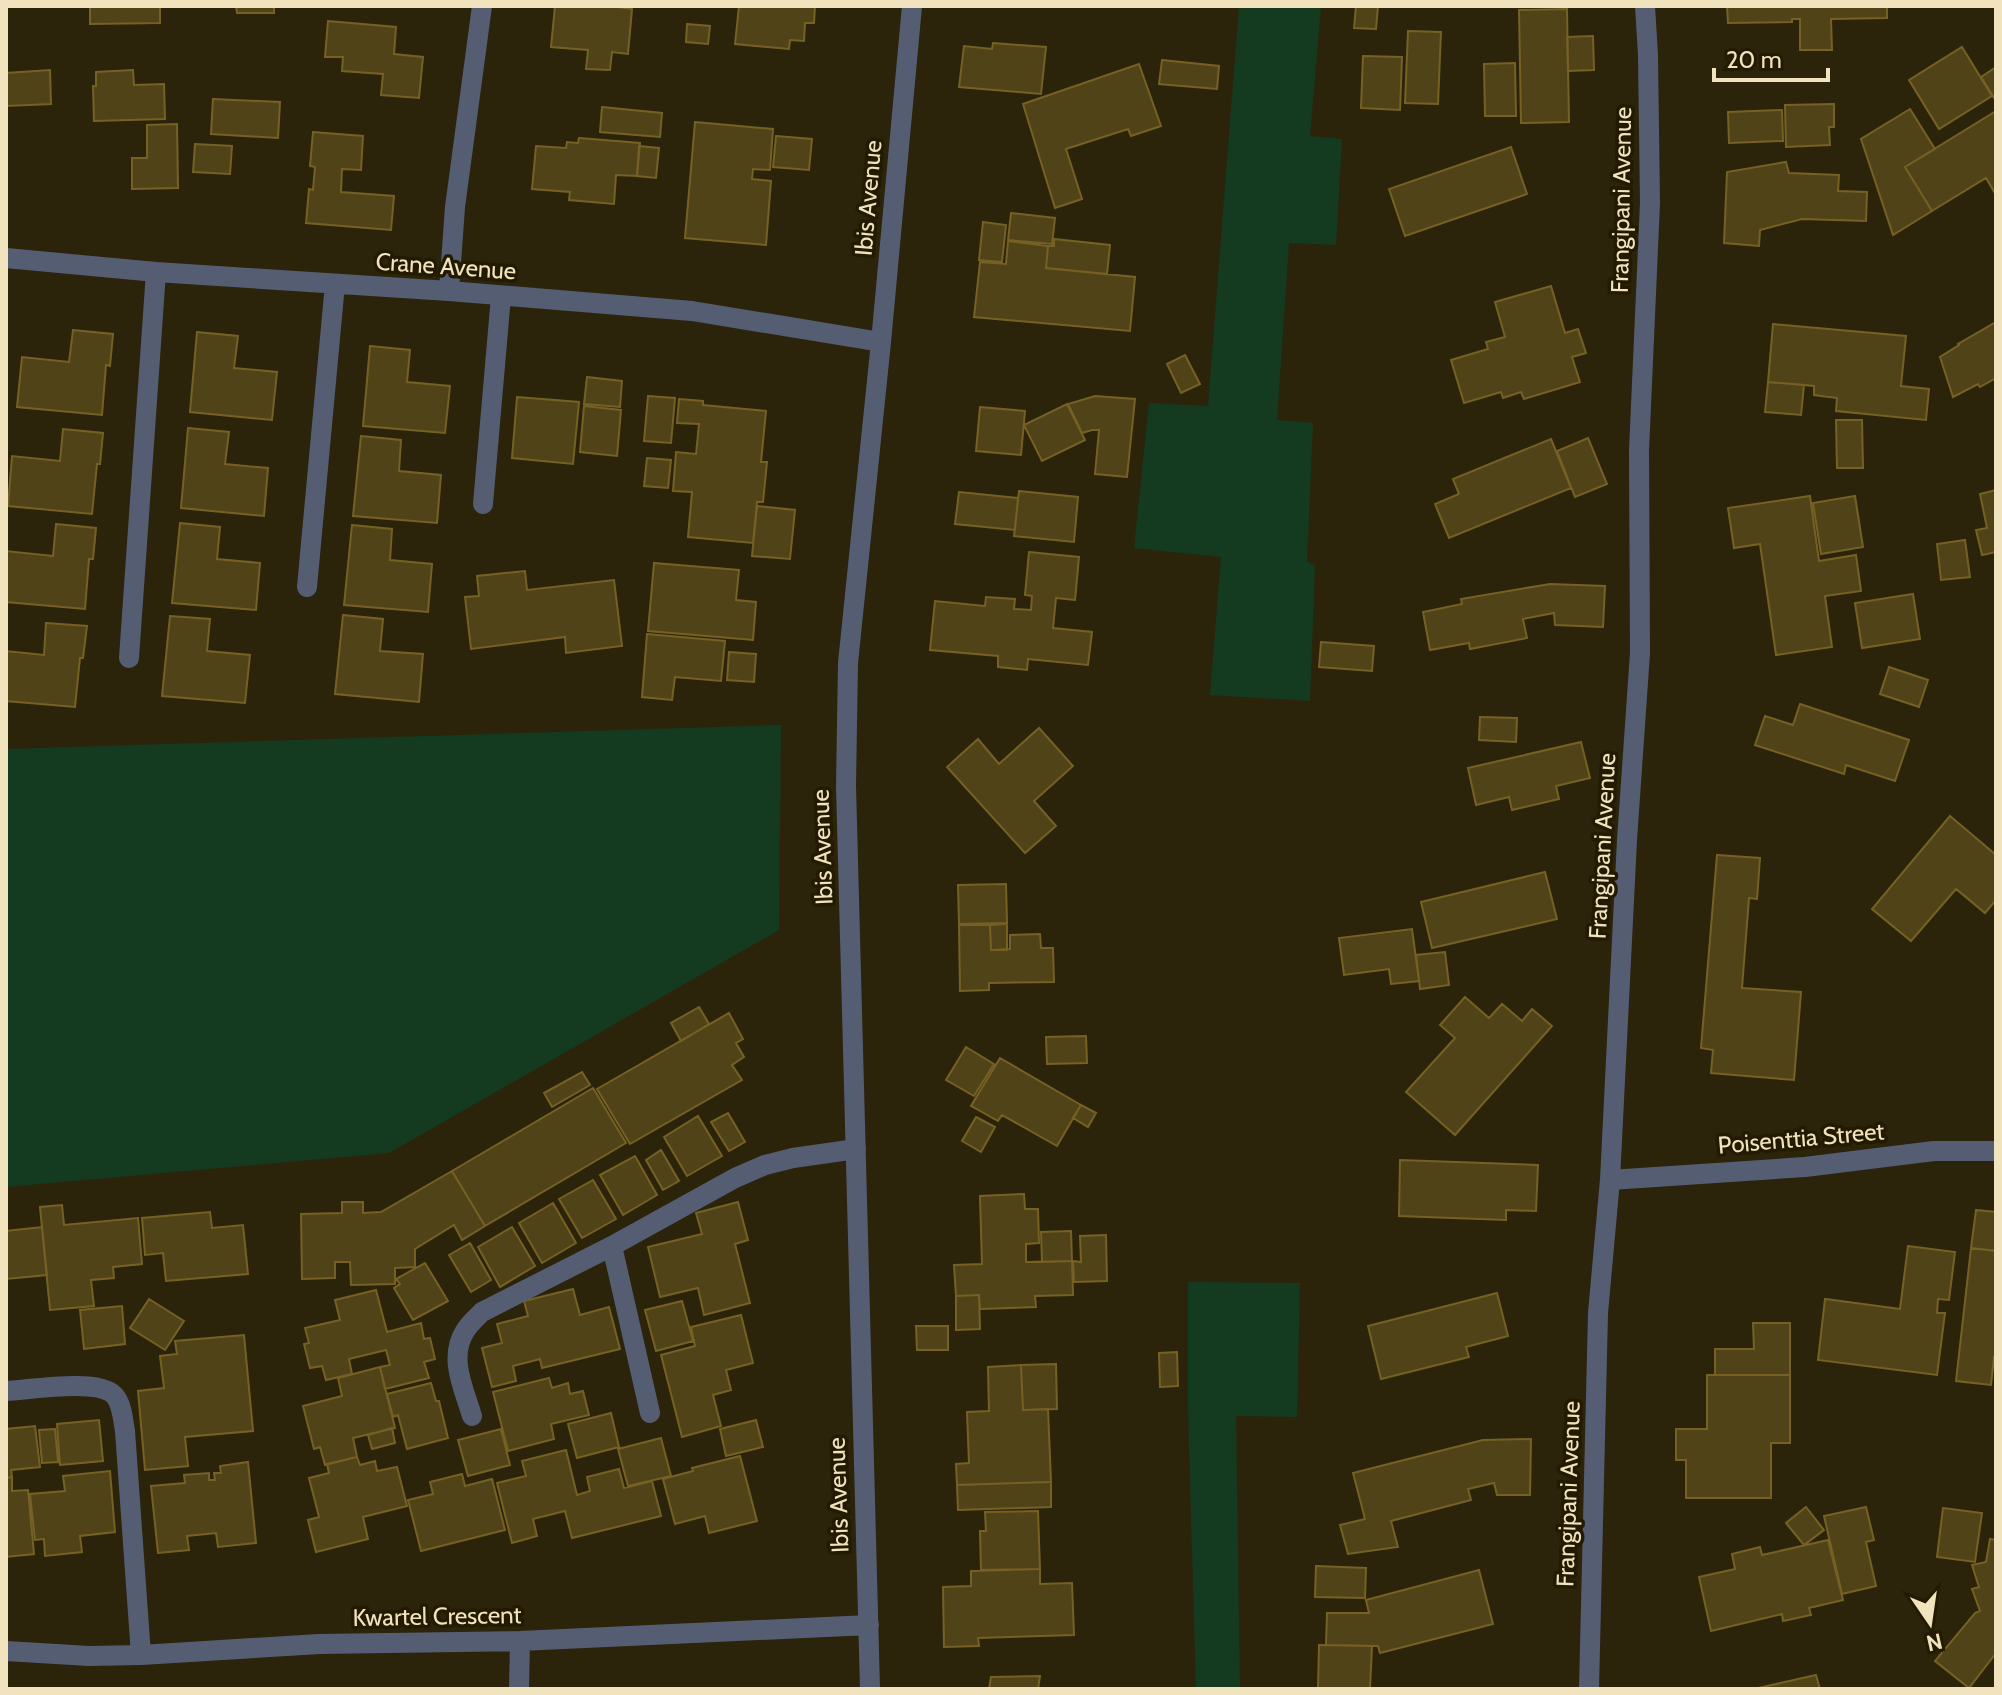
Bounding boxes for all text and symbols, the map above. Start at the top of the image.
scale bar [1714,32,1828,82]
text: 20 m [1726,45,1782,74]
street label: Frangipani Avenue [1605,107,1637,293]
street label: Ibis Avenue [849,139,887,257]
street label: Crane Avenue [375,247,517,285]
street label: Frangipani Avenue [1583,752,1621,940]
street label: Ibis Avenue [805,789,839,905]
street label: Poisenttia Street [1717,1116,1885,1160]
street label: Frangipani Avenue [1550,1400,1586,1588]
street label: Ibis Avenue [821,1437,855,1553]
north arrow [1890,1583,1970,1663]
street label: Kwartel Crescent [352,1600,522,1632]
text: N [1924,1627,1945,1657]

